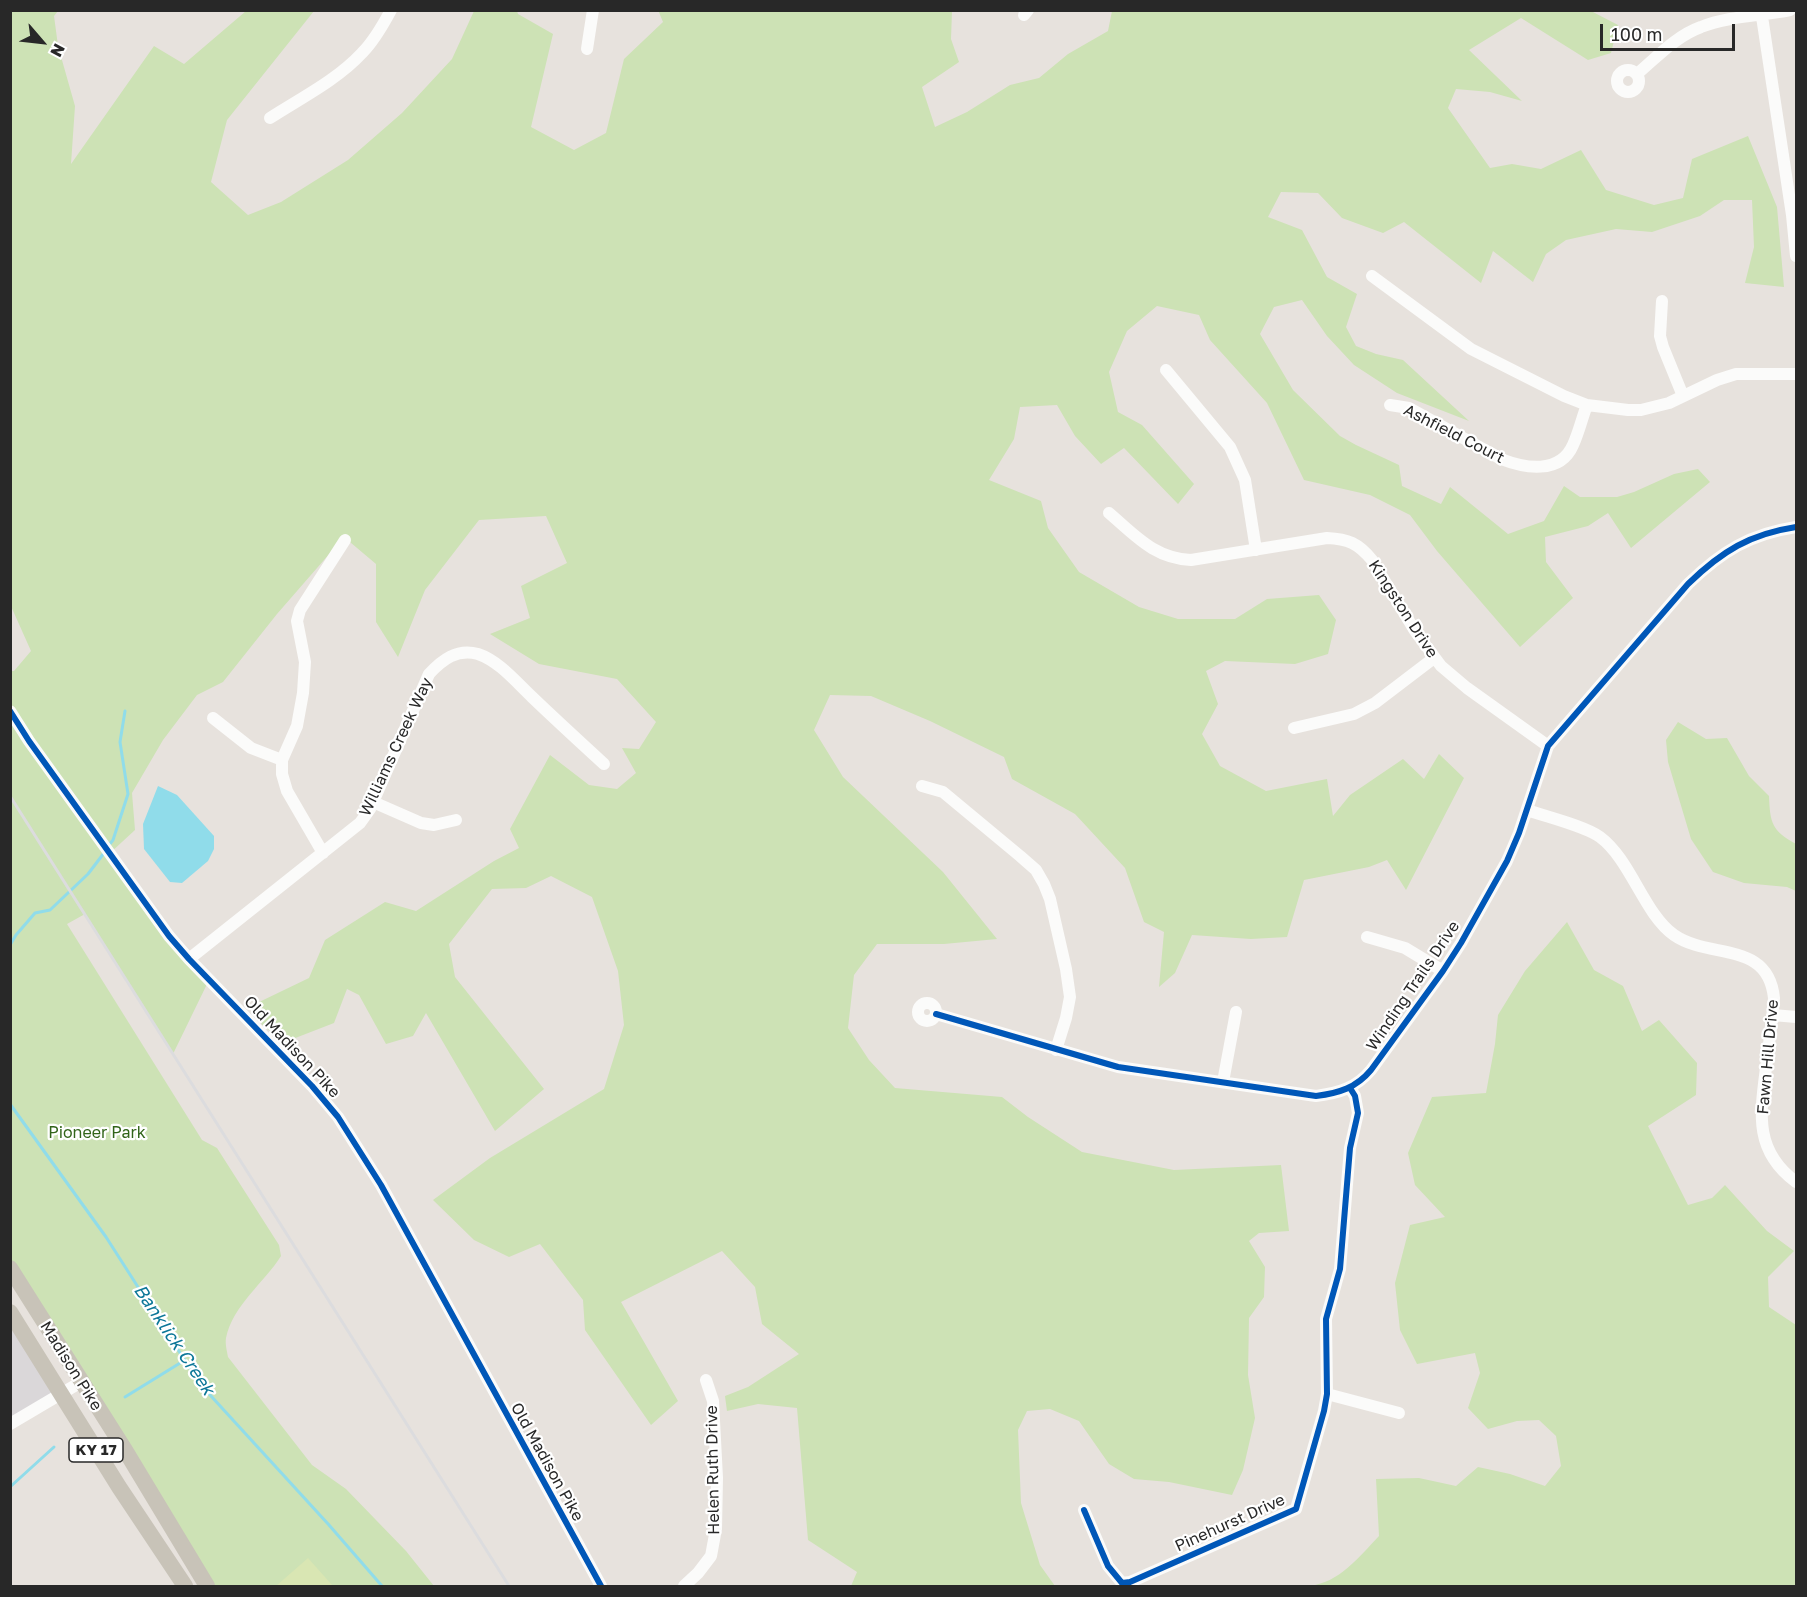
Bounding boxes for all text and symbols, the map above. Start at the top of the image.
north arrow [12,12,72,72]
scale bar [1603,12,1738,50]
text: 100 m [1611,23,1662,45]
text: N [46,40,70,61]
street label: Ashfield Court [1401,400,1507,468]
street label: Kingston Drive [1364,556,1442,662]
street label: Williams Creek Way [355,675,437,819]
street label: Winding Trails Drive [1362,917,1464,1055]
street label: Old Madison Pike [240,992,344,1102]
street label: Fawn Hill Drive [1753,999,1783,1115]
park label: Pioneer Park [48,1123,146,1143]
water label: Banklick Creek [129,1281,219,1399]
street label: Madison Pike [36,1318,106,1414]
street label: Old Madison Pike [507,1400,587,1524]
street label: Helen Ruth Drive [702,1405,724,1535]
road number: KY 17 [69,1438,123,1462]
street label: Pinehurst Drive [1172,1490,1288,1556]

